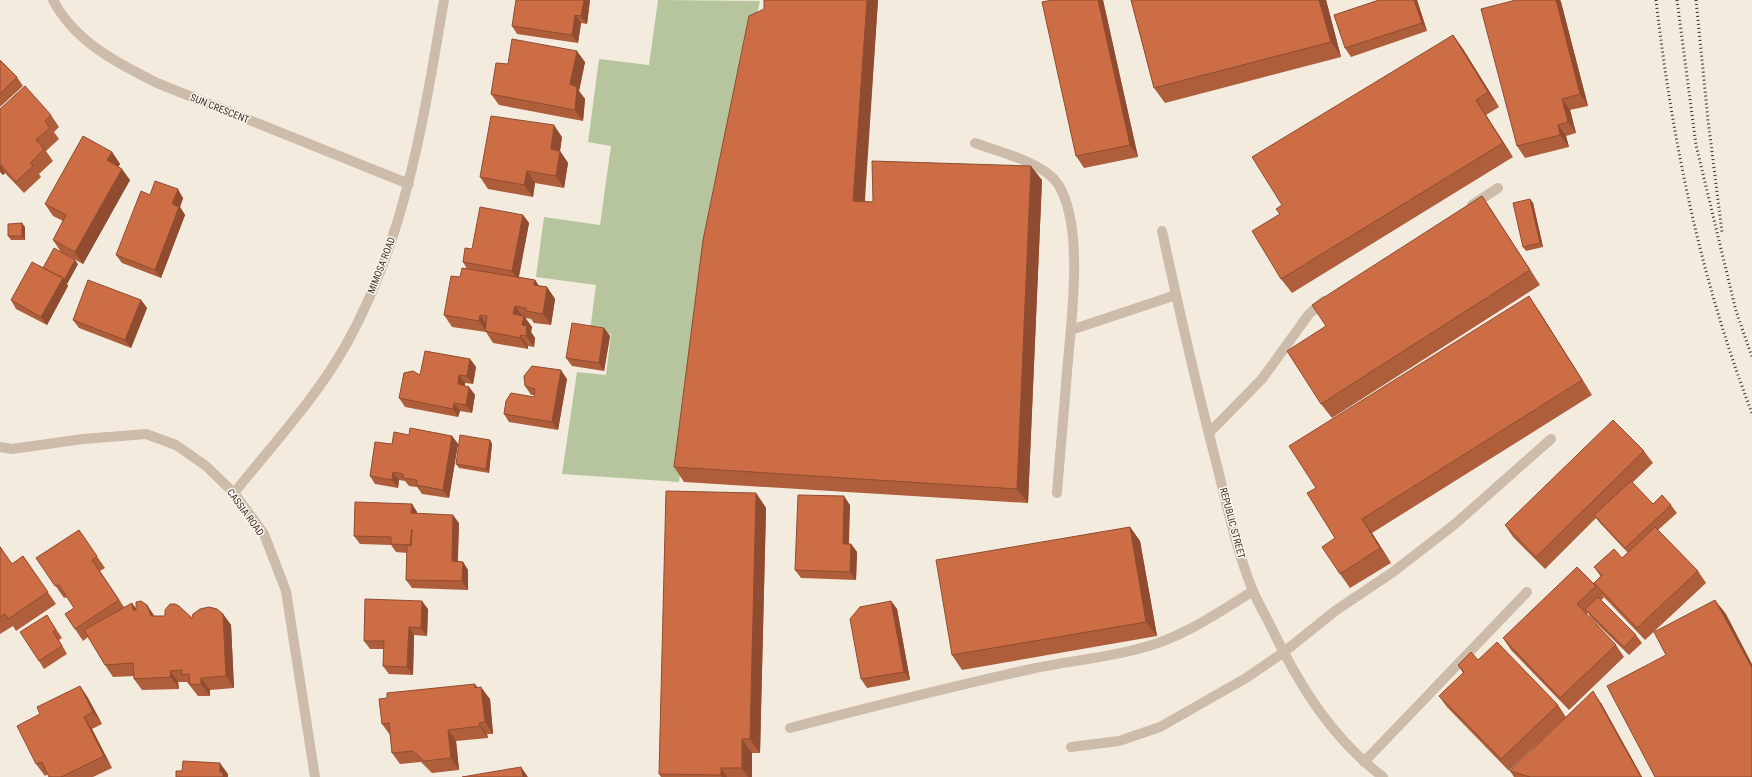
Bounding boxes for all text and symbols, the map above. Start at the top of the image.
street label: SUN CRESCENT [189,92,251,125]
street label: MIMOSA ROAD [366,235,397,295]
street label: REPUBLIC STREET [1218,486,1247,560]
street label: CASSIA ROAD [225,487,266,538]

